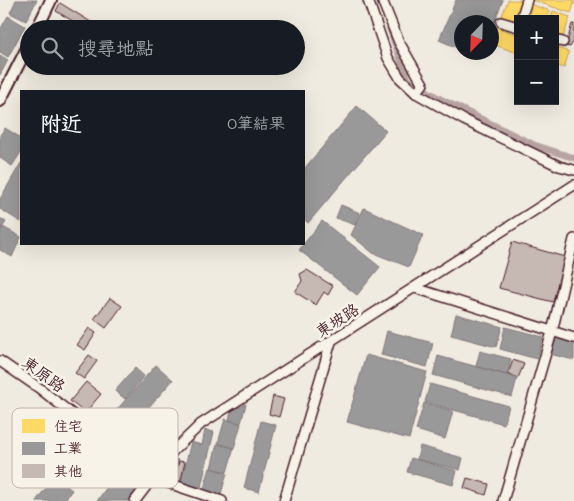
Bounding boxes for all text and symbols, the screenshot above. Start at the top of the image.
north arrow [454,15,499,60]
map controls [514,15,559,105]
button: + [514,15,559,60]
search box [20,20,305,75]
icon: search [38,34,66,62]
text: 搜尋地點 [78,35,154,60]
button: − [514,60,559,105]
text: 附近 [40,109,82,136]
text: 0筆結果 [227,112,285,133]
street label: 東坡路 [311,298,363,341]
street label: 東原路 [19,351,70,396]
legend [12,408,178,488]
text: 住宅 [54,416,82,435]
text: 工業 [54,438,82,457]
text: 其他 [54,461,82,480]

